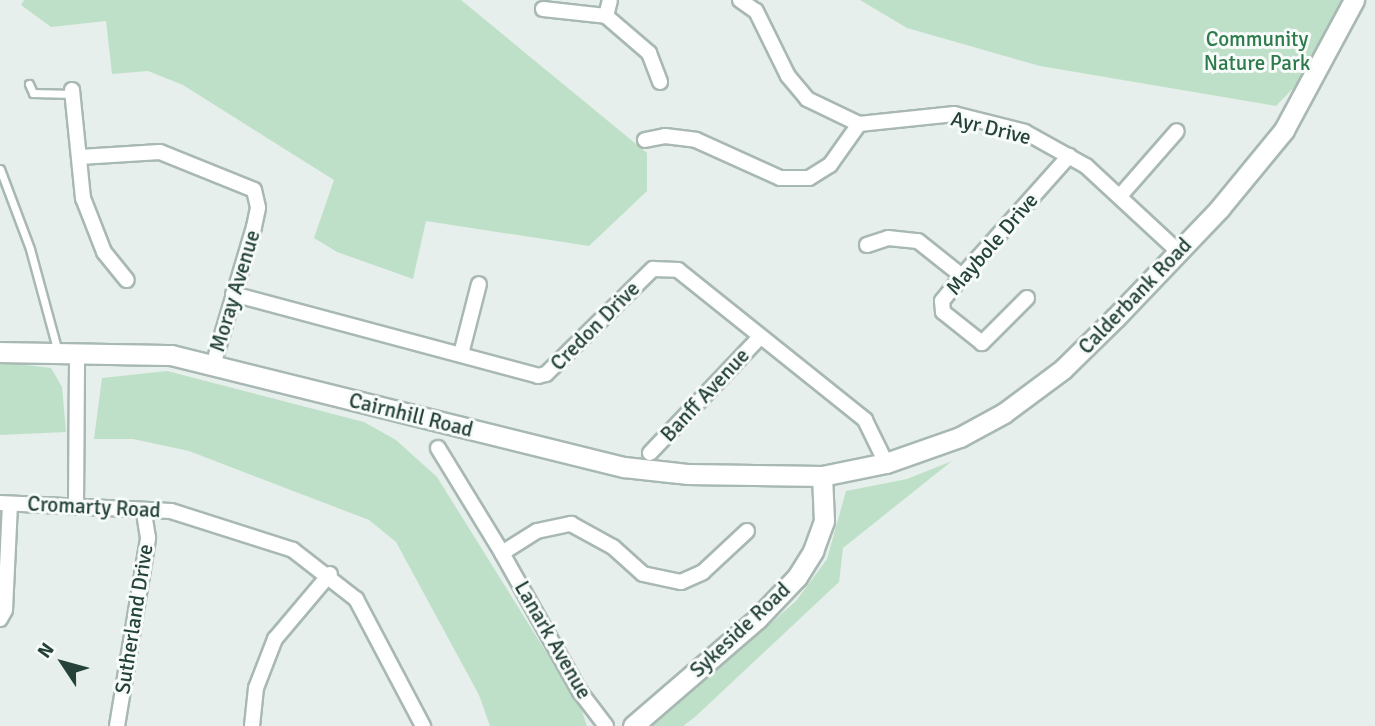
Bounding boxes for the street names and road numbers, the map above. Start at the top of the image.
street label: Ayr Drive [948,106,1034,150]
street label: Maybole Drive [941,188,1043,300]
street label: Moray Avenue [205,227,265,355]
street label: Calderbank Road [1073,233,1197,359]
street label: Credon Drive [545,276,645,376]
street label: Banff Avenue [655,343,755,447]
street label: Cairnhill Road [346,387,476,443]
street label: Cromarty Road [27,491,161,523]
street label: Sutherland Drive [110,542,158,696]
street label: Lanark Avenue [509,577,597,703]
street label: Sykeside Road [685,577,795,683]

